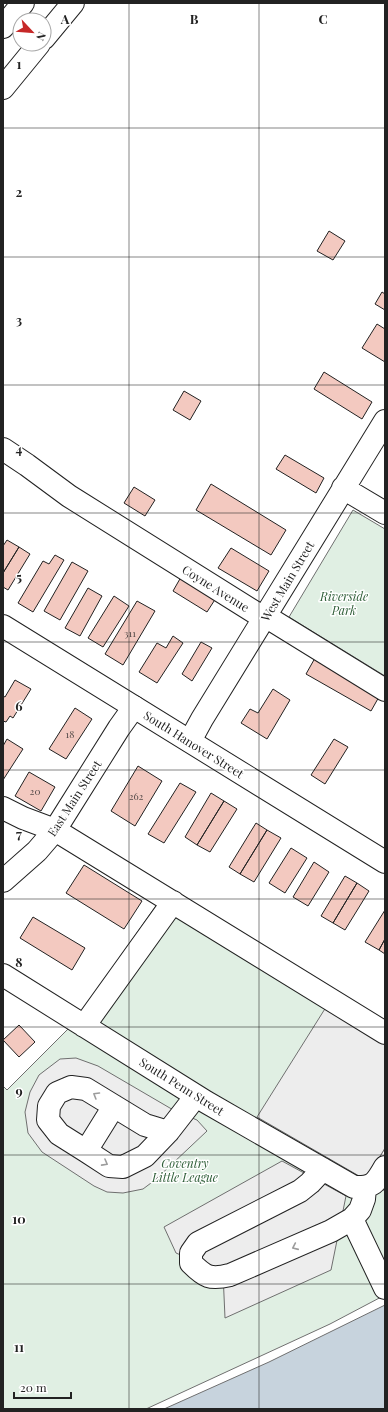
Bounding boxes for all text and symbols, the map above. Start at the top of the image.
text: A [60,10,70,27]
text: B [190,10,199,27]
text: C [318,10,328,27]
north arrow [12,12,52,52]
text: N [33,30,50,44]
text: 1 [17,55,22,72]
text: 2 [16,183,23,200]
text: 3 [16,311,22,328]
text: 4 [16,440,23,457]
street label: West Main Street [256,537,318,625]
street label: Coyne Avenue [179,561,253,615]
text: 5 [16,568,22,585]
park label: Riverside Park [319,588,368,618]
house number: 311 [124,626,136,640]
text: 6 [15,697,23,714]
street label: South Hanover Street [141,707,248,782]
house number: 18 [66,727,74,741]
street label: East Main Street [43,756,105,839]
house number: 20 [30,784,40,798]
house number: 262 [129,789,144,803]
text: 7 [16,825,22,842]
text: 8 [15,953,23,970]
street label: South Penn Street [137,1054,228,1119]
text: 9 [15,1082,23,1099]
one-way arrow [93,1093,100,1100]
park label: Coventry Little League [151,1155,218,1185]
one-way arrow [101,1158,108,1166]
text: 10 [12,1210,26,1227]
one-way arrow [292,1242,299,1250]
text: 11 [14,1338,24,1355]
scale bar [14,1374,71,1400]
text: 20 m [20,1379,47,1395]

